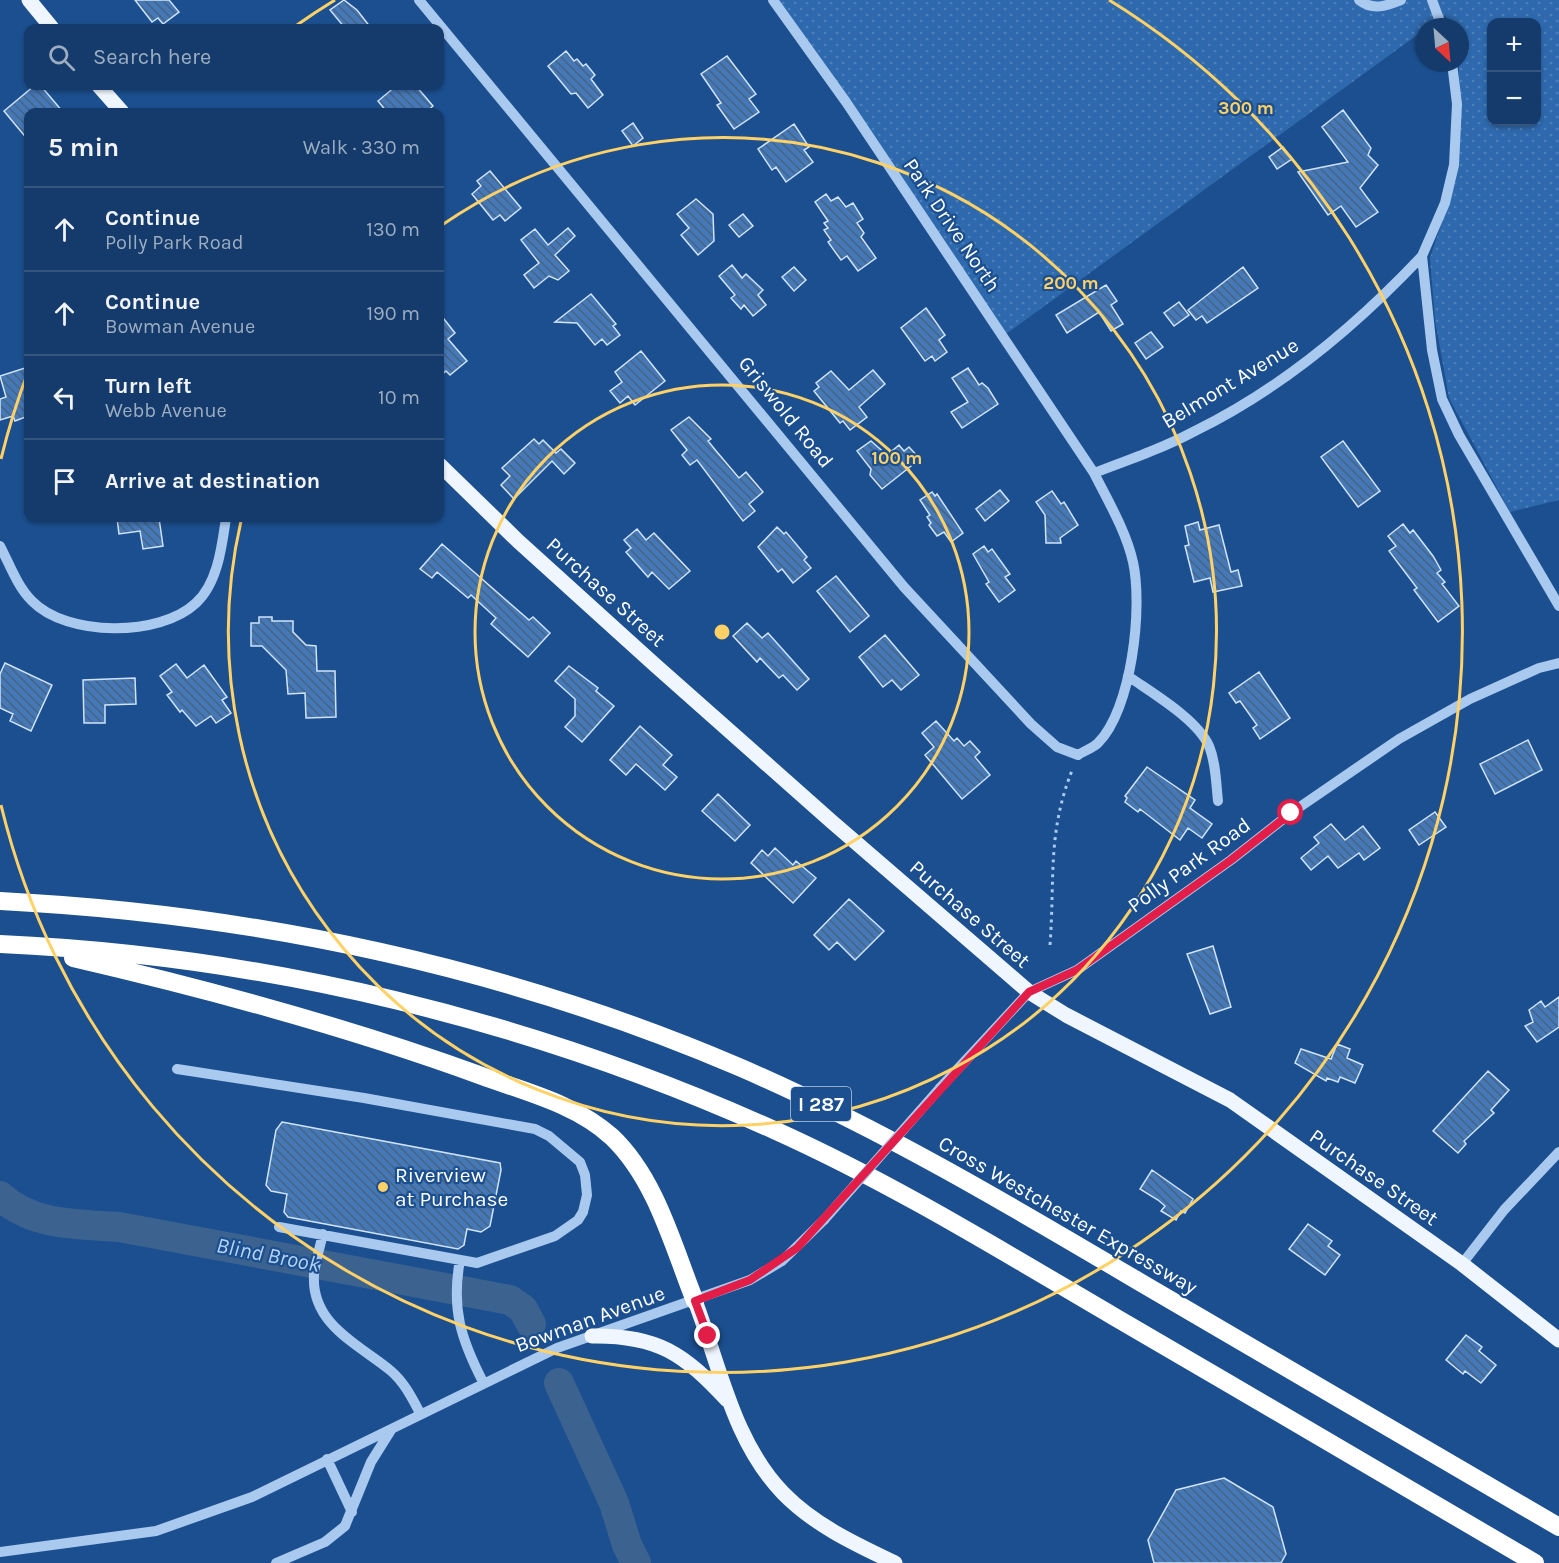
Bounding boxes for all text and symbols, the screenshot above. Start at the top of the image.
north arrow [1415,18,1469,72]
map controls [1487,18,1541,126]
button: + [1487,18,1541,72]
search box [24,24,444,90]
icon: search [45,41,78,74]
text: Search here [93,44,211,70]
button: − [1487,72,1541,126]
text: 300 m [1218,97,1274,119]
text: 5 min [48,132,119,163]
text: Walk · 330 m [303,136,420,159]
street label: Park Drive North [899,154,1005,296]
text: Continue [105,205,200,231]
icon: ahead [48,213,81,246]
text: 130 m [366,218,420,241]
text: Polly Park Road [105,231,244,254]
text: 200 m [1043,272,1099,294]
text: Continue [105,289,200,315]
icon: ahead [48,297,81,330]
text: 190 m [366,302,420,325]
text: Bowman Avenue [105,315,255,338]
street label: Belmont Avenue [1157,333,1303,433]
street label: Griswold Road [734,351,838,473]
text: Turn left [105,373,192,399]
icon: left [48,381,81,414]
text: 10 m [378,386,420,409]
text: Webb Avenue [105,399,227,422]
text: 100 m [872,447,922,469]
icon: arrive [48,465,81,498]
text: Arrive at destination [105,468,320,494]
street label: Purchase Street [542,532,670,652]
centre of rings [712,622,732,642]
route start [1277,799,1303,825]
street label: Polly Park Road [1123,813,1255,917]
street label: Purchase Street [905,855,1035,973]
road number: I 287 [791,1087,851,1121]
street label: Purchase Street [1305,1124,1443,1230]
street label: Cross Westchester Expressway [934,1131,1202,1299]
place label: Riverview at Purchase [395,1163,508,1211]
marker: Riverview at Purchase [376,1180,390,1194]
water label: Blind Brook [214,1232,323,1278]
street label: Bowman Avenue [512,1281,668,1357]
route end [694,1322,720,1348]

